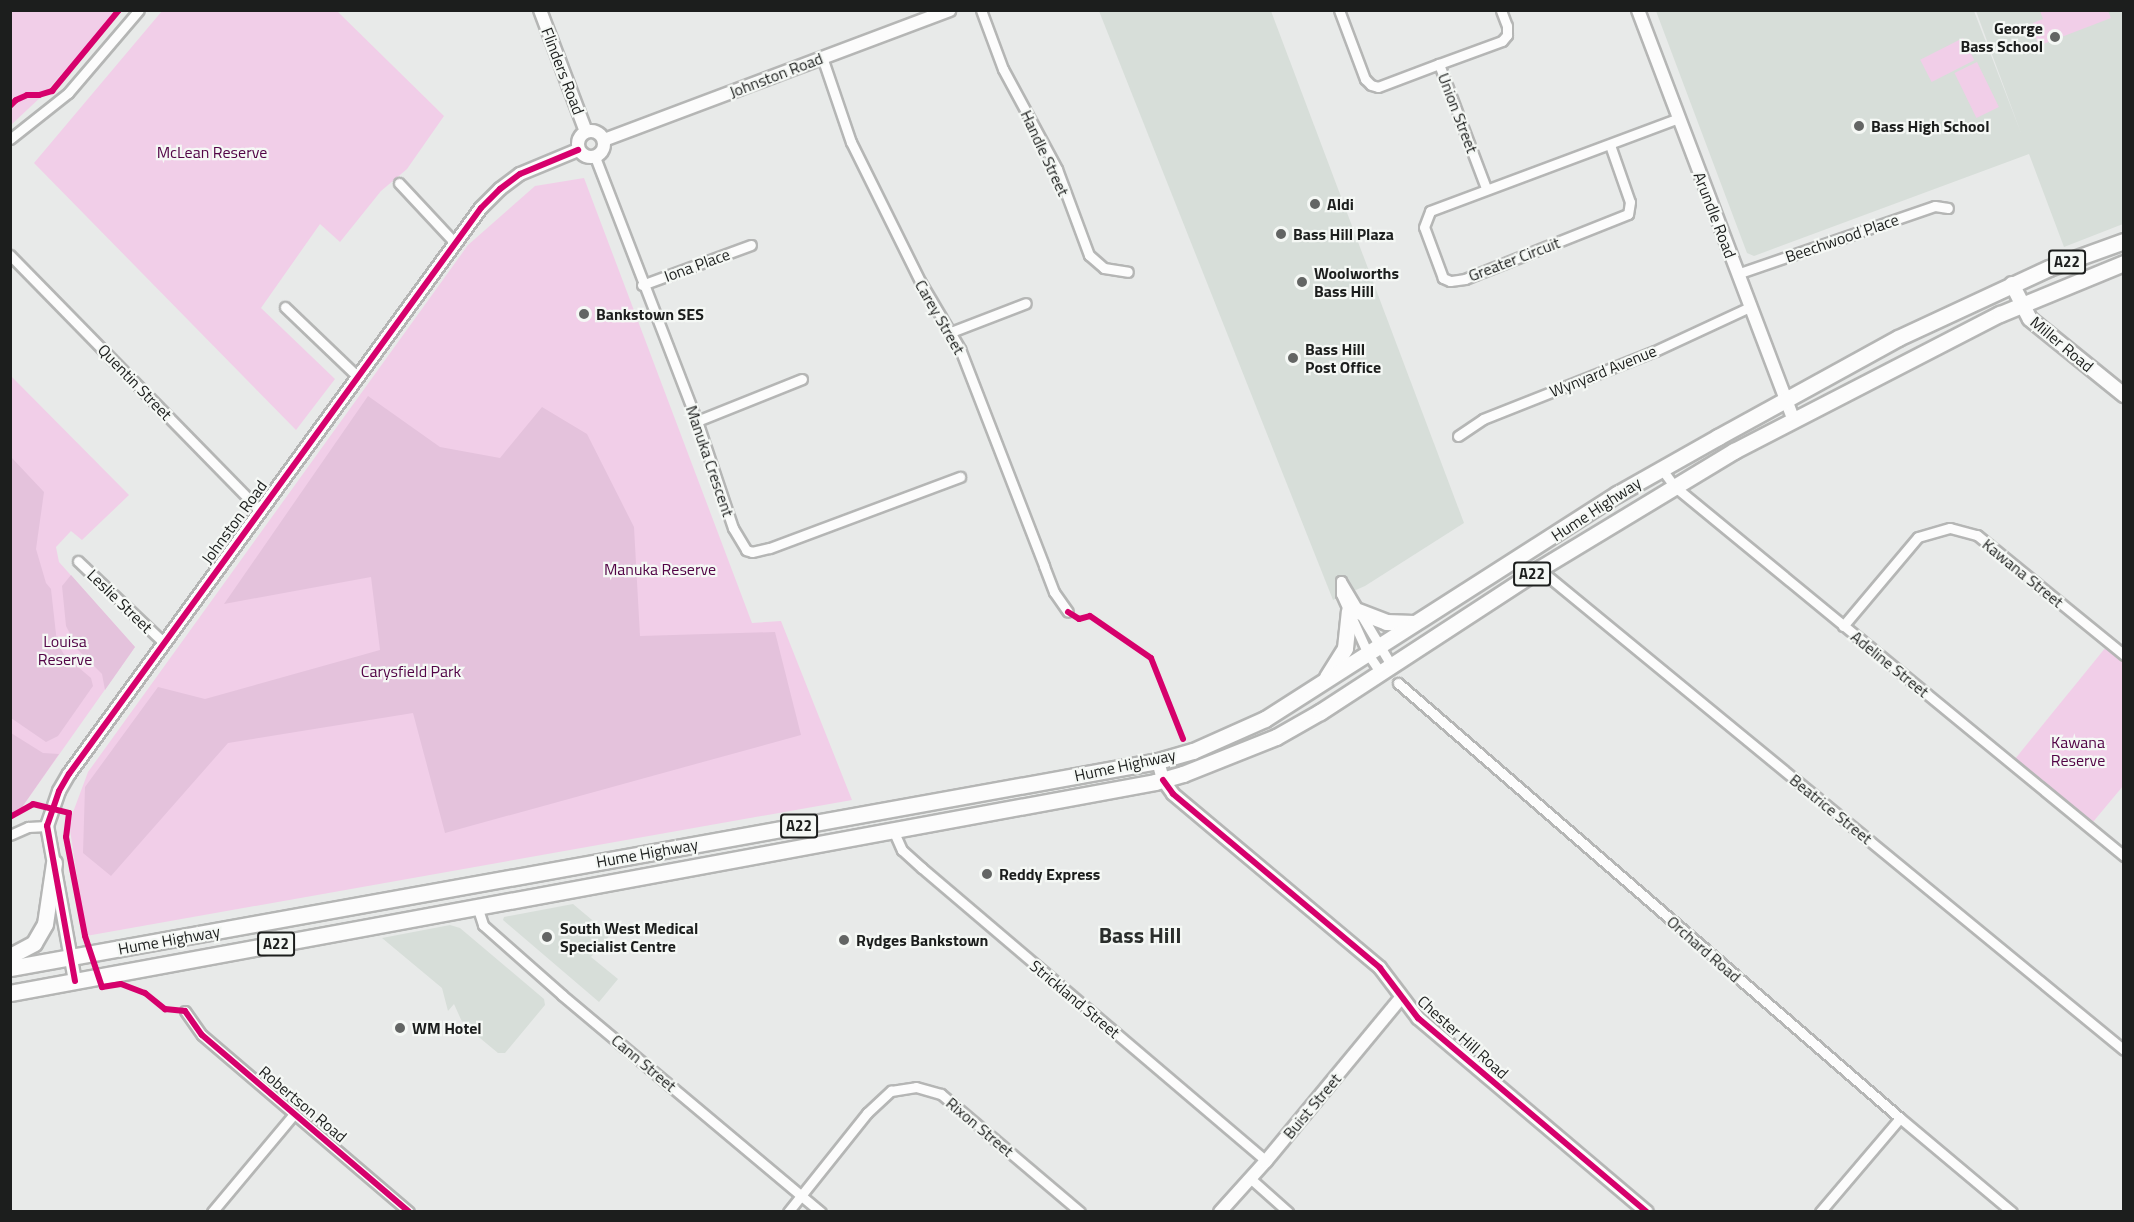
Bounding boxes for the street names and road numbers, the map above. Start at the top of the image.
street label: Flinders Road [538,25,588,117]
street label: Johnston Road [727,48,825,102]
street label: Union Street [1434,70,1482,156]
street label: Handle Street [1017,107,1073,199]
street label: Arundle Road [1690,169,1740,261]
street label: Beechwood Place [1783,210,1901,266]
street label: Greater Circuit [1466,233,1562,285]
street label: Iona Place [661,244,733,286]
road number: A22 [2048,250,2086,274]
street label: Carey Street [911,276,969,358]
street label: Miller Road [2027,312,2097,376]
street label: Quentin Street [94,340,176,424]
street label: Wynyard Avenue [1547,341,1659,401]
street label: Manuka Crescent [682,403,738,519]
street label: Hume Highway [1548,473,1644,545]
street label: Johnston Road [197,477,271,567]
street label: Kawana Street [1979,535,2067,611]
road number: A22 [1512,562,1552,586]
street label: Leslie Street [83,565,157,637]
street label: Adeline Street [1847,627,1933,701]
street label: Hume Highway [1073,745,1177,785]
street label: Beatrice Street [1786,770,1876,848]
road number: A22 [780,814,818,838]
street label: Hume Highway [595,835,699,871]
street label: Orchard Road [1663,912,1745,986]
street label: Hume Highway [117,922,221,958]
road number: A22 [256,932,296,956]
street label: Strickland Street [1026,956,1124,1042]
street label: Chester Hill Road [1414,991,1512,1083]
street label: Cann Street [608,1030,680,1096]
street label: Robertson Road [255,1062,351,1146]
street label: Buist Street [1279,1069,1345,1143]
street label: Rixon Street [942,1093,1018,1161]

